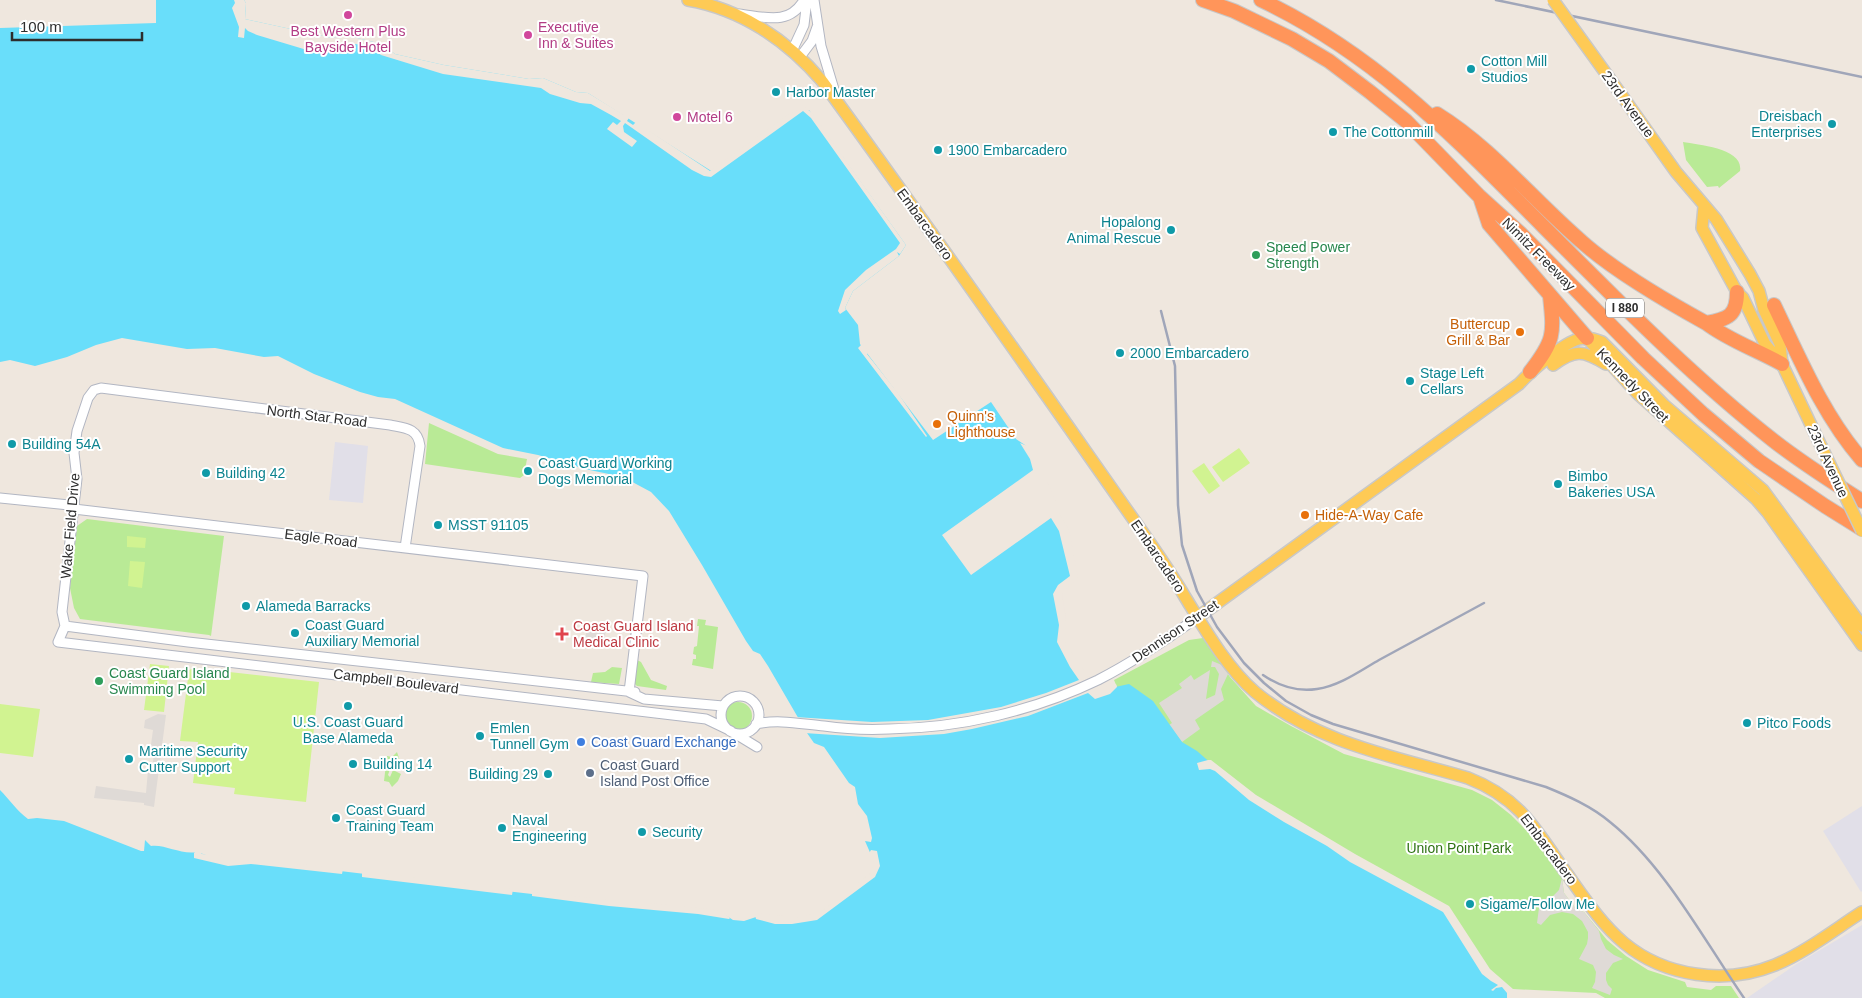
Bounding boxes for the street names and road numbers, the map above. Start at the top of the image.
street label: 23rd Avenue [1598,68,1658,141]
street label: Embarcadero [894,185,956,263]
street label: Nimitz Freeway [1499,214,1579,294]
road number: I 880 [1606,298,1644,318]
street label: Kennedy Street [1594,345,1672,425]
street label: North Star Road [266,402,368,430]
street label: 23rd Avenue [1804,422,1852,500]
street label: Wake Field Drive [57,472,83,580]
street label: Embarcadero [1128,517,1188,595]
street label: Eagle Road [284,526,358,550]
street label: Dennison Street [1129,596,1221,666]
street label: Campbell Boulevard [332,665,460,697]
street label: Embarcadero [1517,811,1581,888]

